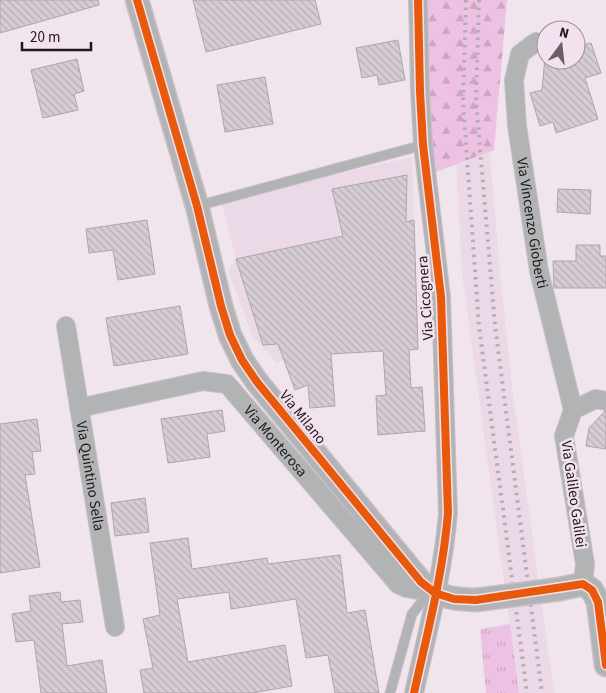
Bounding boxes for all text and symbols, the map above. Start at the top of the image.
scale bar [22,20,91,52]
north arrow [536,20,586,70]
text: N [557,23,571,44]
text: 20 m [30,27,60,48]
street label: Via Vincenzo Gioberti [511,156,553,291]
street label: Via Cicognera [412,255,439,341]
street label: Via Milano [274,386,331,449]
street label: Via Monterosa [239,401,312,482]
street label: Via Quintino Sella [71,420,109,533]
street label: Via Galileo Galilei [556,439,591,549]

